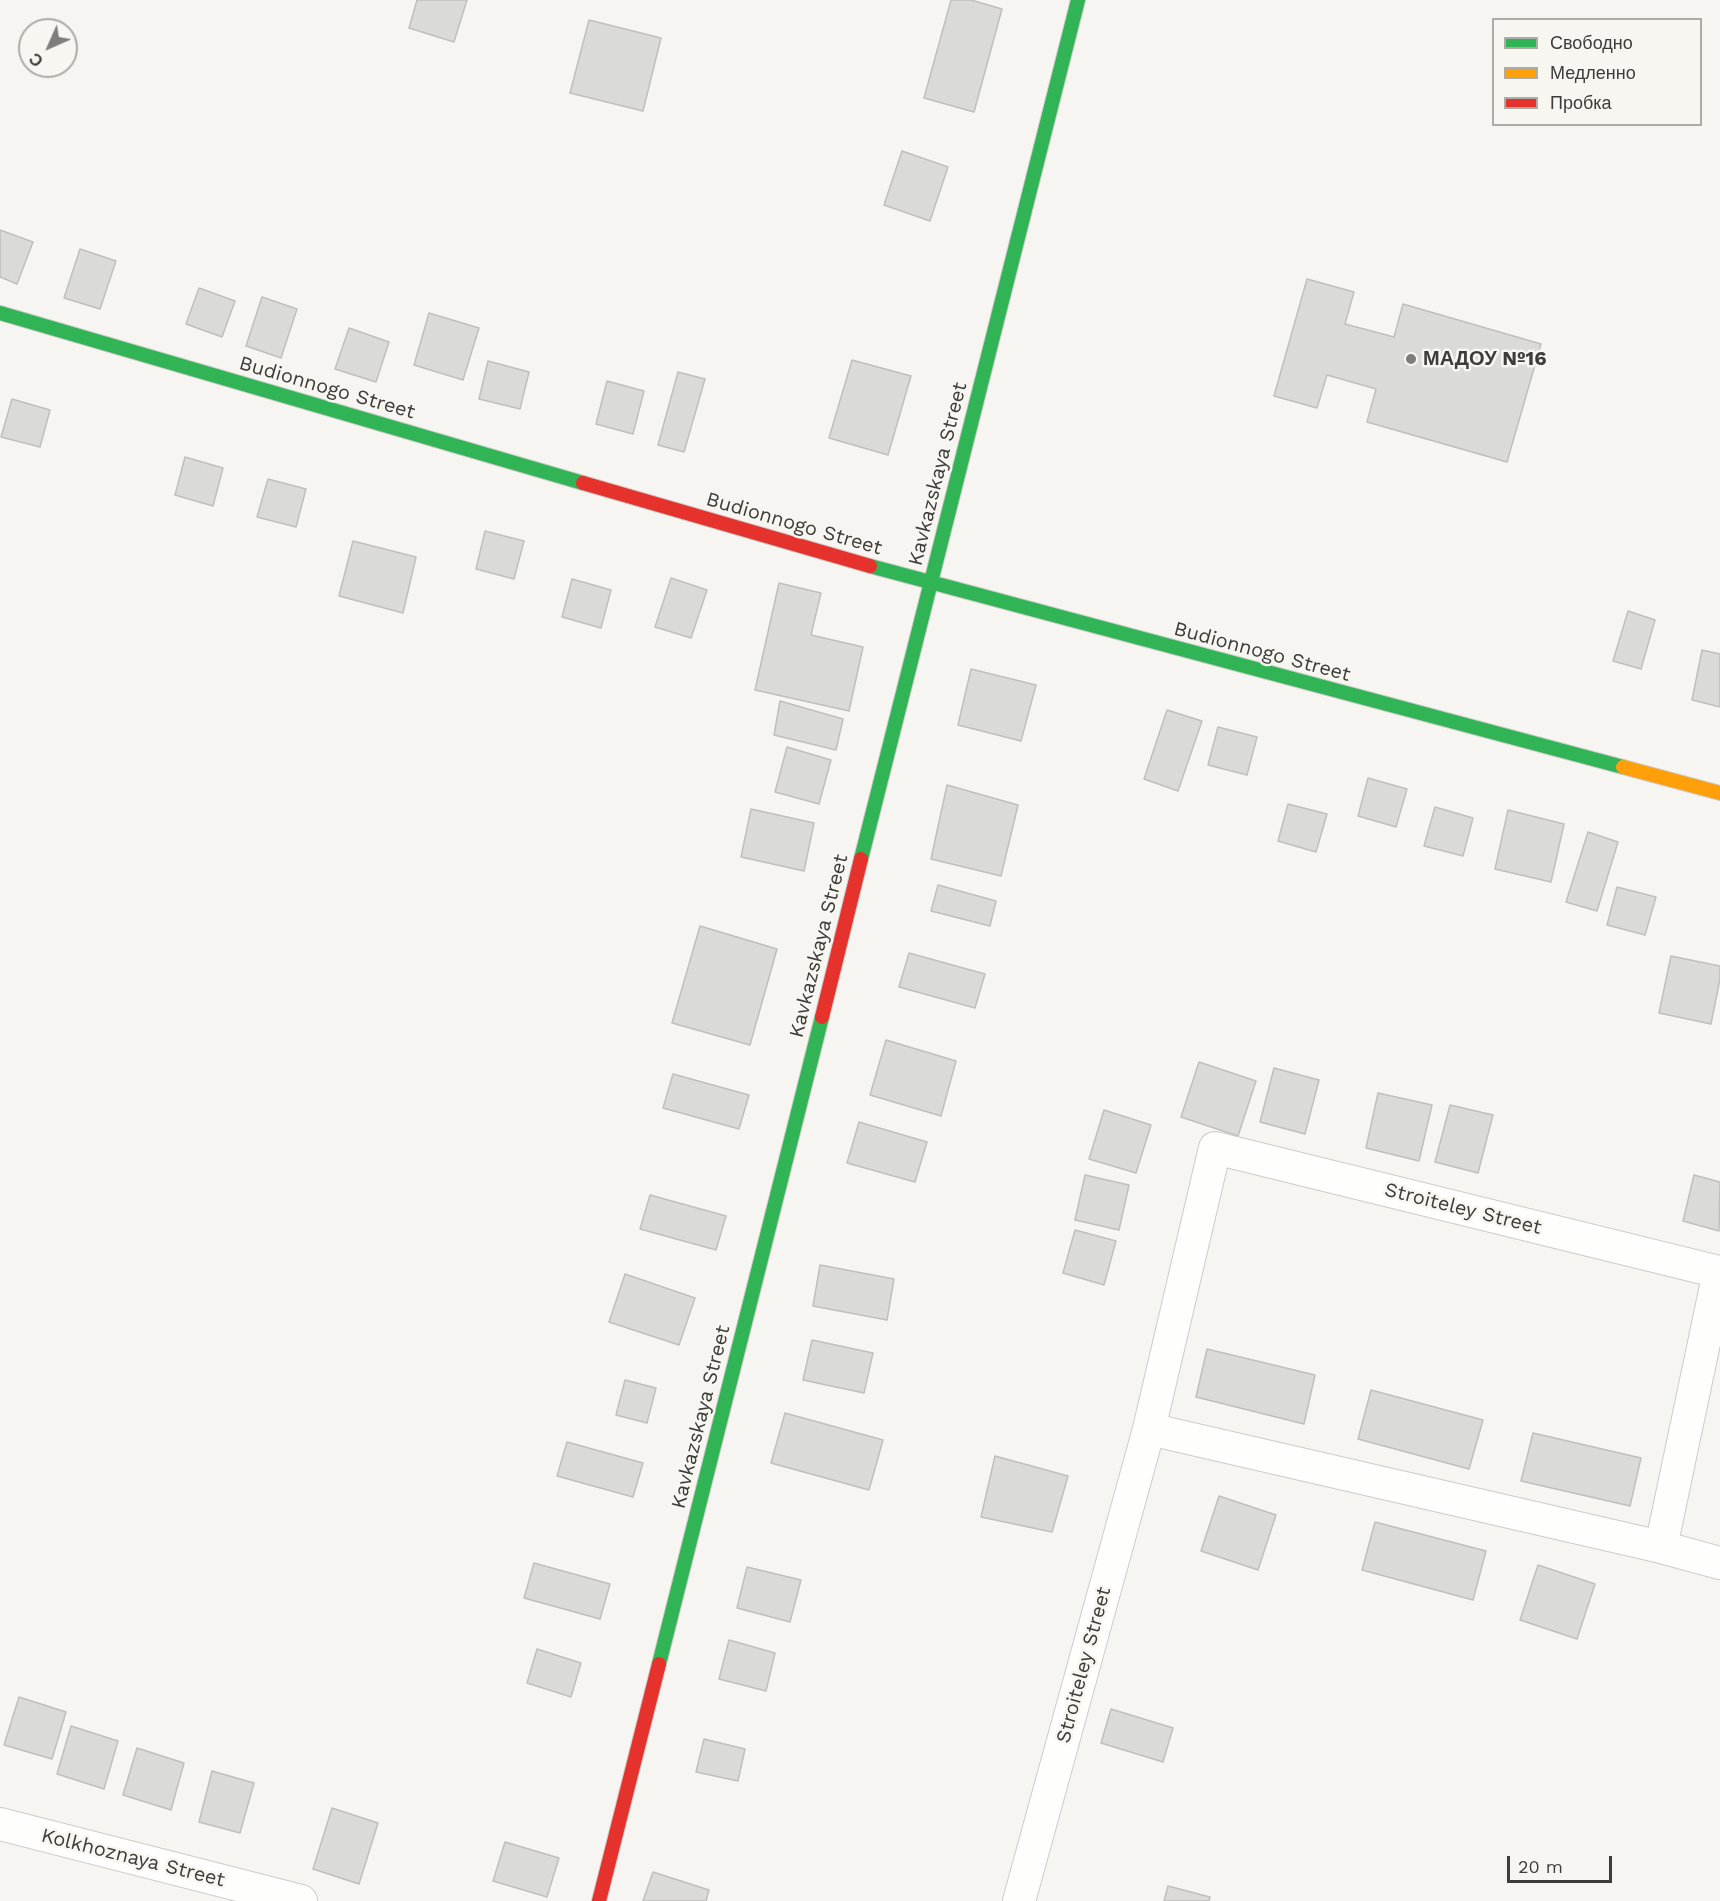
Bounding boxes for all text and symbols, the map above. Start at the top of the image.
north arrow [18,18,78,78]
legend [1492,18,1702,126]
text: Свободно [1550,32,1633,53]
text: С [26,49,47,70]
text: Медленно [1550,62,1636,83]
text: Пробка [1550,92,1612,113]
place label: МАДОУ №16 [1423,347,1547,371]
street label: Budionnogo Street [236,351,418,425]
marker: МАДОУ №16 [1404,352,1418,366]
street label: Kavkazskaya Street [904,380,972,568]
street label: Budionnogo Street [703,487,885,561]
street label: Budionnogo Street [1171,617,1353,687]
street label: Kavkazskaya Street [785,852,853,1040]
street label: Stroiteley Street [1382,1178,1544,1240]
street label: Kavkazskaya Street [667,1323,735,1511]
street label: Stroiteley Street [1052,1584,1116,1746]
street label: Kolkhoznaya Street [39,1824,227,1892]
scale bar [1510,1844,1615,1882]
text: 20 m [1518,1856,1563,1877]

